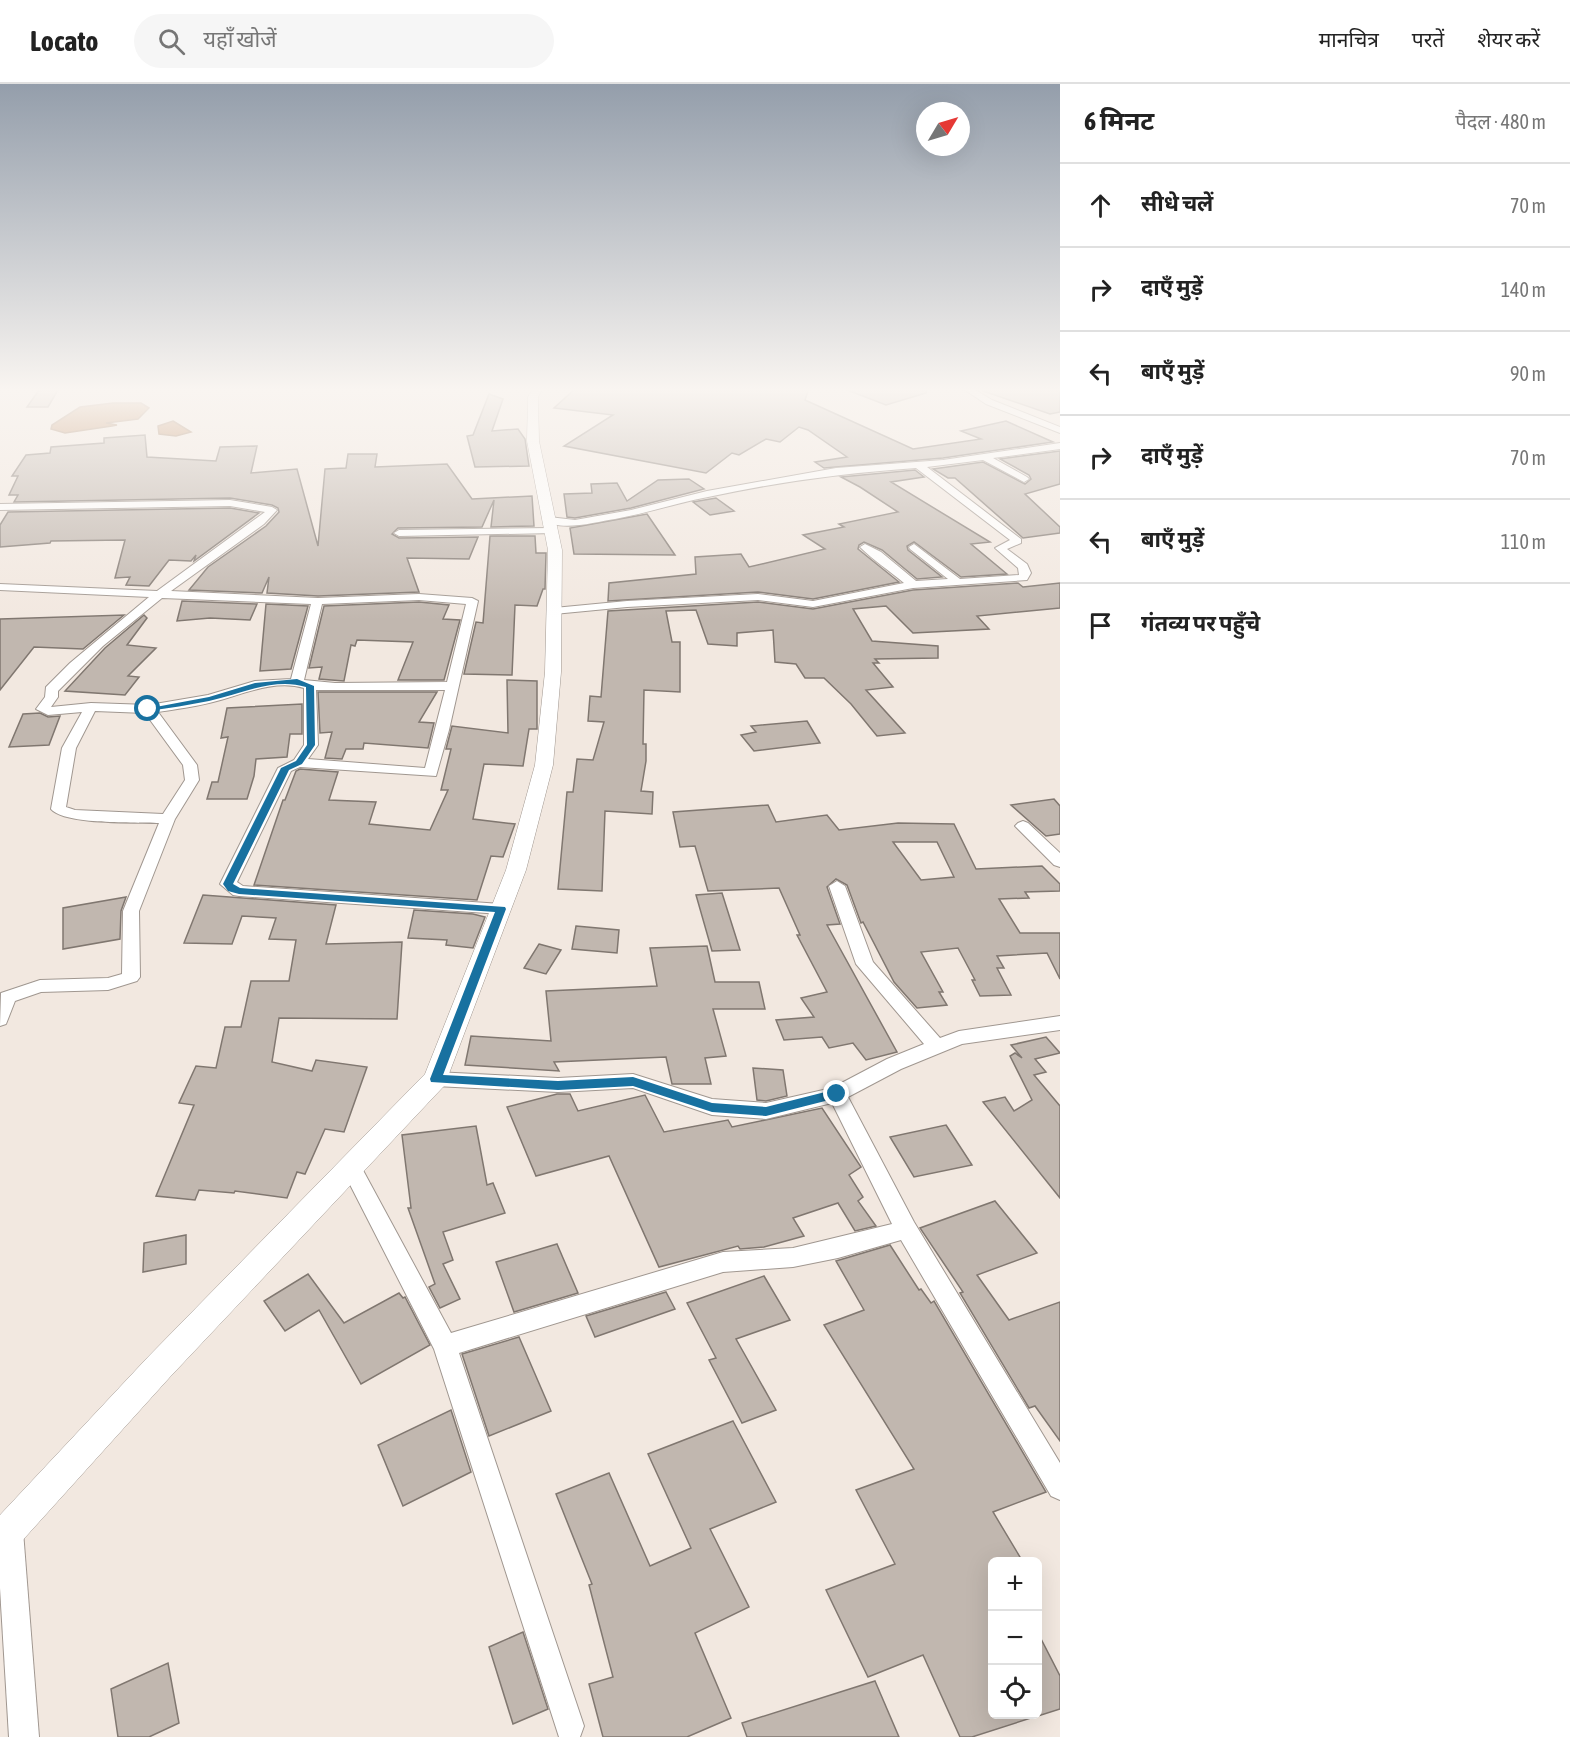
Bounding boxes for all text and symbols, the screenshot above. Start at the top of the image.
search box [134,14,554,68]
text: Locato [30,25,98,57]
icon: search [155,25,188,58]
text: यहाँ खोजें [203,26,277,52]
text: मानचित्र [1319,27,1379,51]
text: परतें [1412,27,1444,51]
text: शेयर करें [1477,27,1540,51]
north arrow [916,102,970,156]
text: 6 मिनट [1084,106,1154,136]
text: पैदल · 480 m [1455,110,1546,133]
icon: ahead [1084,189,1117,222]
text: सीधे चलें [1141,190,1213,216]
text: 70 m [1510,194,1546,217]
icon: right [1084,273,1117,306]
text: दाएँ मुड़ें [1141,274,1203,300]
text: 140 m [1501,278,1546,301]
icon: left [1084,357,1117,390]
text: बाएँ मुड़ें [1141,358,1204,384]
text: 90 m [1510,362,1546,385]
icon: right [1084,441,1117,474]
text: दाएँ मुड़ें [1141,442,1203,468]
text: 70 m [1510,446,1546,469]
icon: left [1084,525,1117,558]
text: बाएँ मुड़ें [1141,526,1204,552]
text: 110 m [1501,530,1546,553]
icon: arrive [1084,609,1117,642]
text: गंतव्य पर पहुँचे [1141,610,1260,636]
route start [134,695,160,721]
route end [823,1080,849,1106]
map controls [988,1557,1042,1719]
button: + [988,1557,1042,1611]
button: − [988,1611,1042,1665]
button: locate [988,1665,1042,1719]

